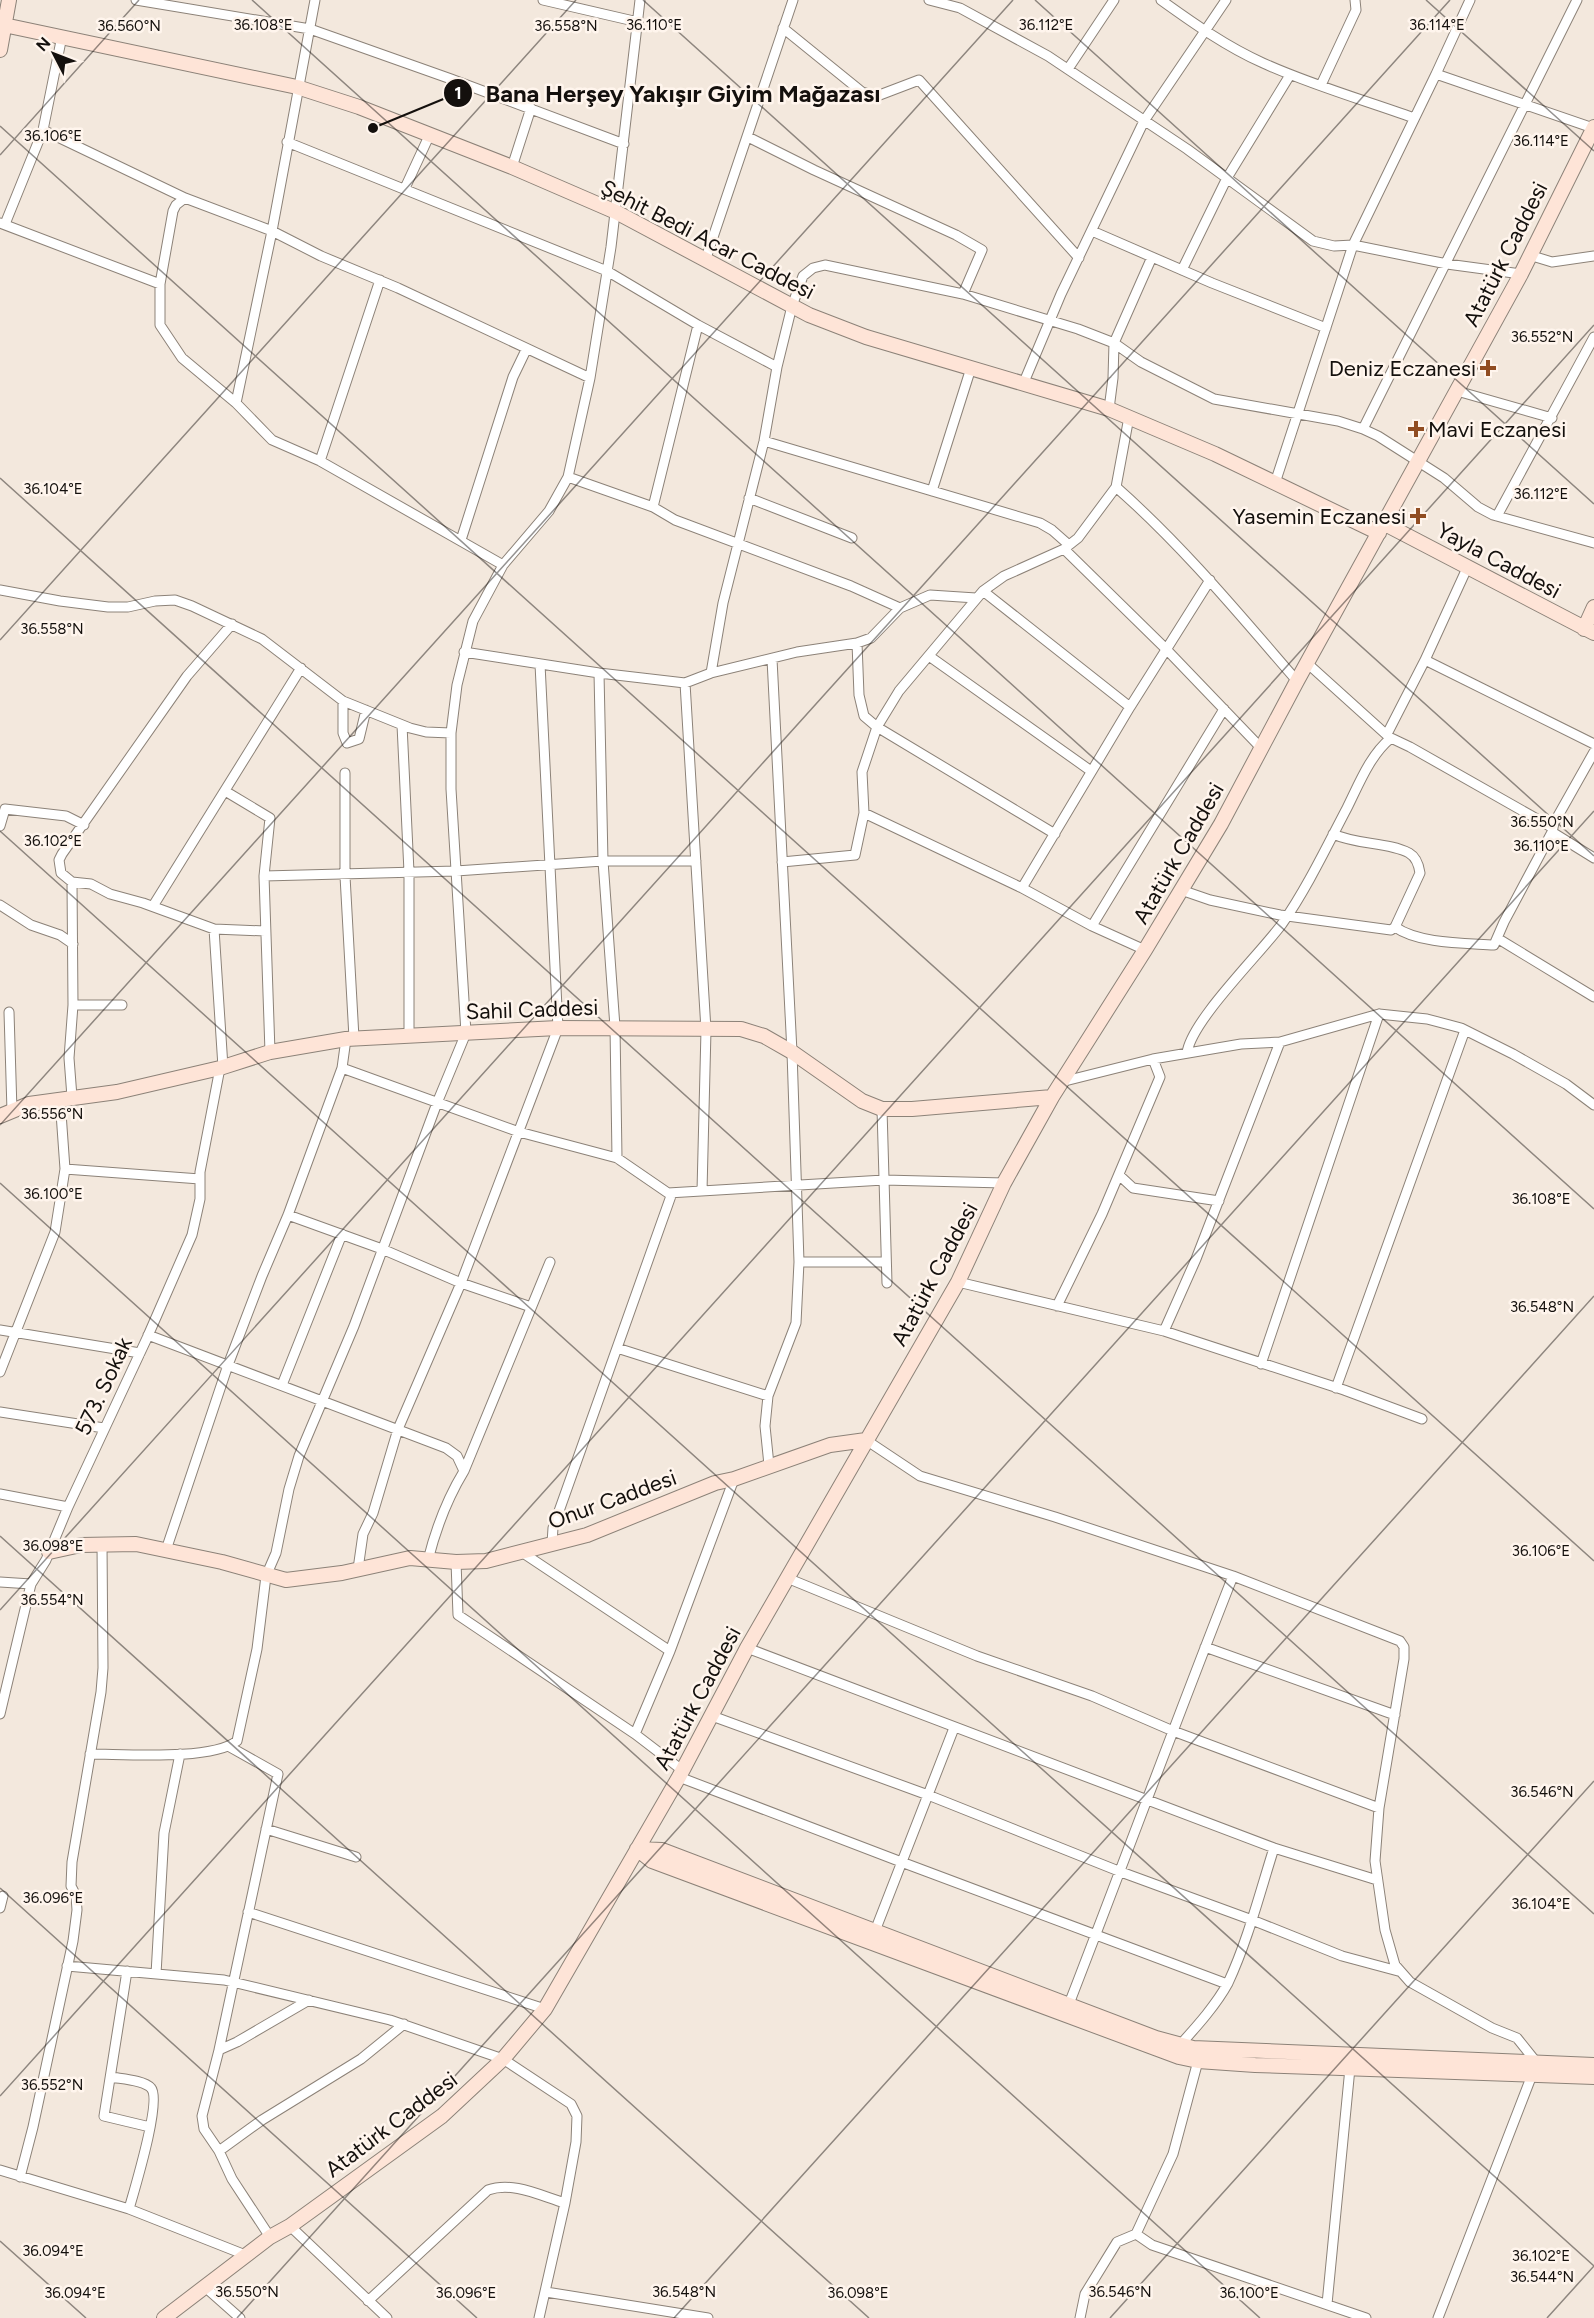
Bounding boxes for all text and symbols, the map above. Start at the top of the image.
text: 36.108°E [233,16,293,34]
text: 36.110°E [626,16,682,34]
text: 36.112°E [1019,16,1073,34]
text: 36.114°E [1409,16,1465,34]
text: 36.560°N [97,17,161,35]
text: 36.558°N [534,17,598,35]
north arrow [24,24,84,84]
text: N [32,33,54,55]
callout: Bana Herşey Yakışır Giyim Mağazası [443,72,892,114]
text: Bana Herşey Yakışır Giyim Mağazası [485,79,881,108]
text: 1 [454,82,462,104]
text: 36.106°E [24,127,82,145]
text: 36.114°E [1513,132,1569,150]
street label: Şehit Bedi Acar Caddesi [596,174,819,305]
street label: Atatürk Caddesi [1457,177,1554,331]
text: 36.552°N [1511,328,1573,346]
place label: Deniz Eczanesi [1329,355,1476,382]
marker: Deniz Eczanesi [1481,361,1495,375]
place label: Mavi Eczanesi [1428,416,1566,443]
marker: Mavi Eczanesi [1409,422,1423,436]
text: 36.104°E [23,480,83,498]
text: 36.112°E [1514,485,1568,503]
place label: Yasemin Eczanesi [1232,503,1406,530]
marker: Yasemin Eczanesi [1411,509,1425,523]
street label: Yayla Caddesi [1432,517,1565,604]
text: 36.558°N [20,620,84,638]
street label: Atatürk Caddesi [1127,778,1230,929]
text: 36.550°N [1510,813,1574,831]
text: 36.102°E [24,832,82,850]
text: 36.110°E [1513,837,1569,855]
street label: Sahil Caddesi [465,994,599,1025]
text: 36.556°N [21,1105,83,1123]
text: 36.100°E [23,1185,83,1203]
text: 36.108°E [1511,1190,1571,1208]
street label: Atatürk Caddesi [885,1198,984,1351]
text: 36.548°N [1510,1298,1574,1316]
street label: 573. Sokak [69,1333,138,1440]
street label: Onur Caddesi [544,1464,680,1535]
text: 36.098°E [22,1537,84,1555]
text: 36.106°E [1512,1542,1570,1560]
text: 36.554°N [20,1591,84,1609]
street label: Atatürk Caddesi [648,1622,747,1775]
text: 36.546°N [1510,1783,1574,1801]
text: 36.096°E [23,1889,83,1907]
text: 36.104°E [1511,1895,1571,1913]
street label: Atatürk Caddesi [320,2066,463,2183]
text: 36.552°N [21,2076,83,2094]
text: 36.094°E [22,2242,84,2260]
text: 36.102°E [1512,2247,1570,2265]
text: 36.544°N [1510,2268,1574,2286]
text: 36.550°N [215,2283,279,2301]
text: 36.548°N [652,2283,716,2301]
text: 36.546°N [1088,2283,1152,2301]
text: 36.094°E [44,2284,106,2302]
text: 36.096°E [436,2284,496,2302]
text: 36.098°E [827,2284,889,2302]
text: 36.100°E [1219,2284,1279,2302]

